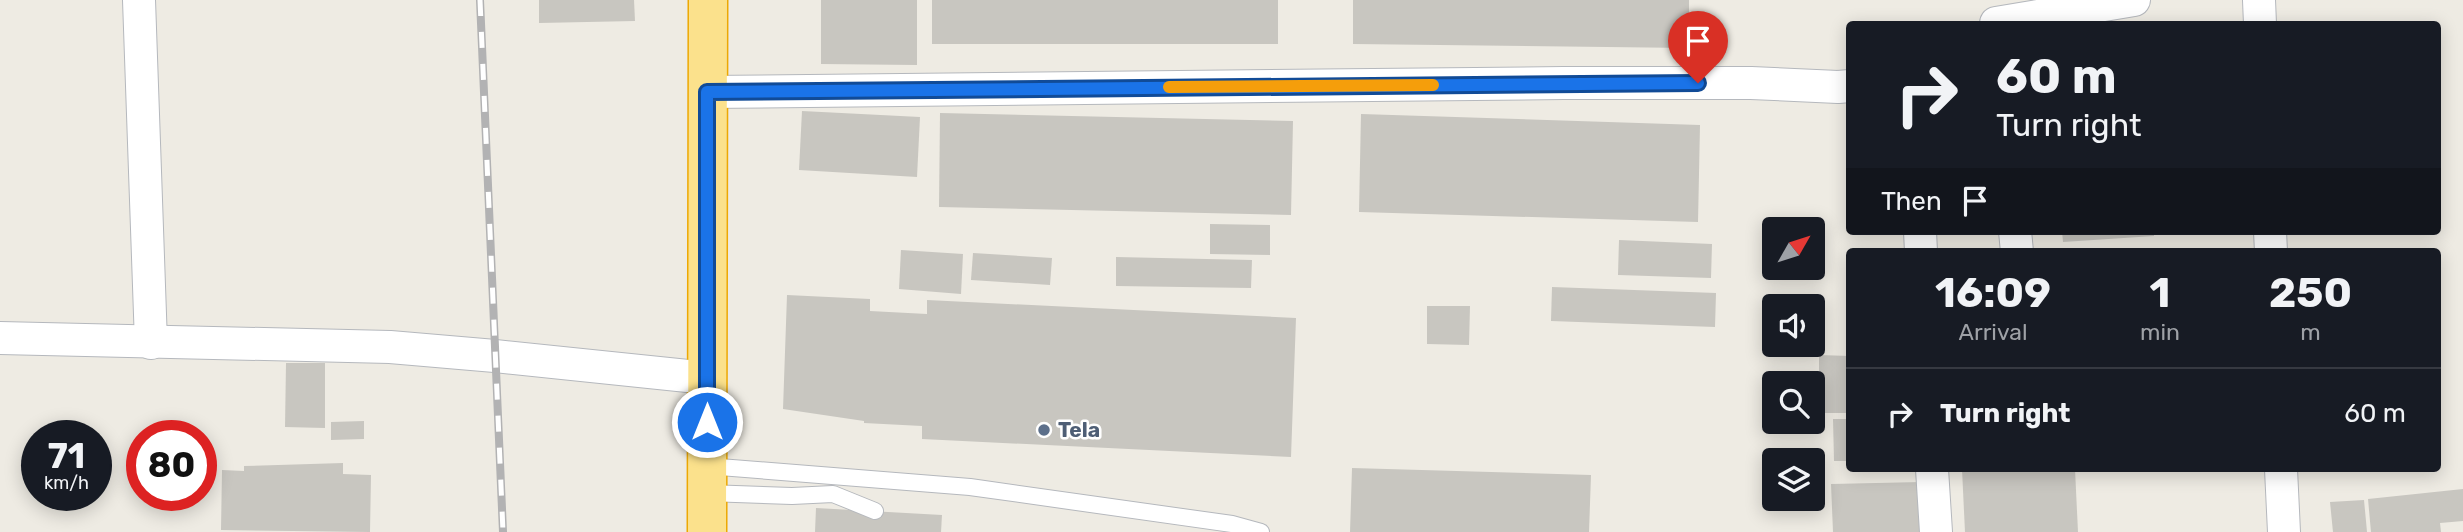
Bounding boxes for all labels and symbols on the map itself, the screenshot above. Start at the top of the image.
pin [1668,11,1728,83]
north arrow [1762,217,1825,280]
position arrow [670,385,744,459]
place label: Tela [1058,417,1100,442]
speed limit sign: 80 [126,420,217,511]
marker: Tela [1036,422,1052,438]

